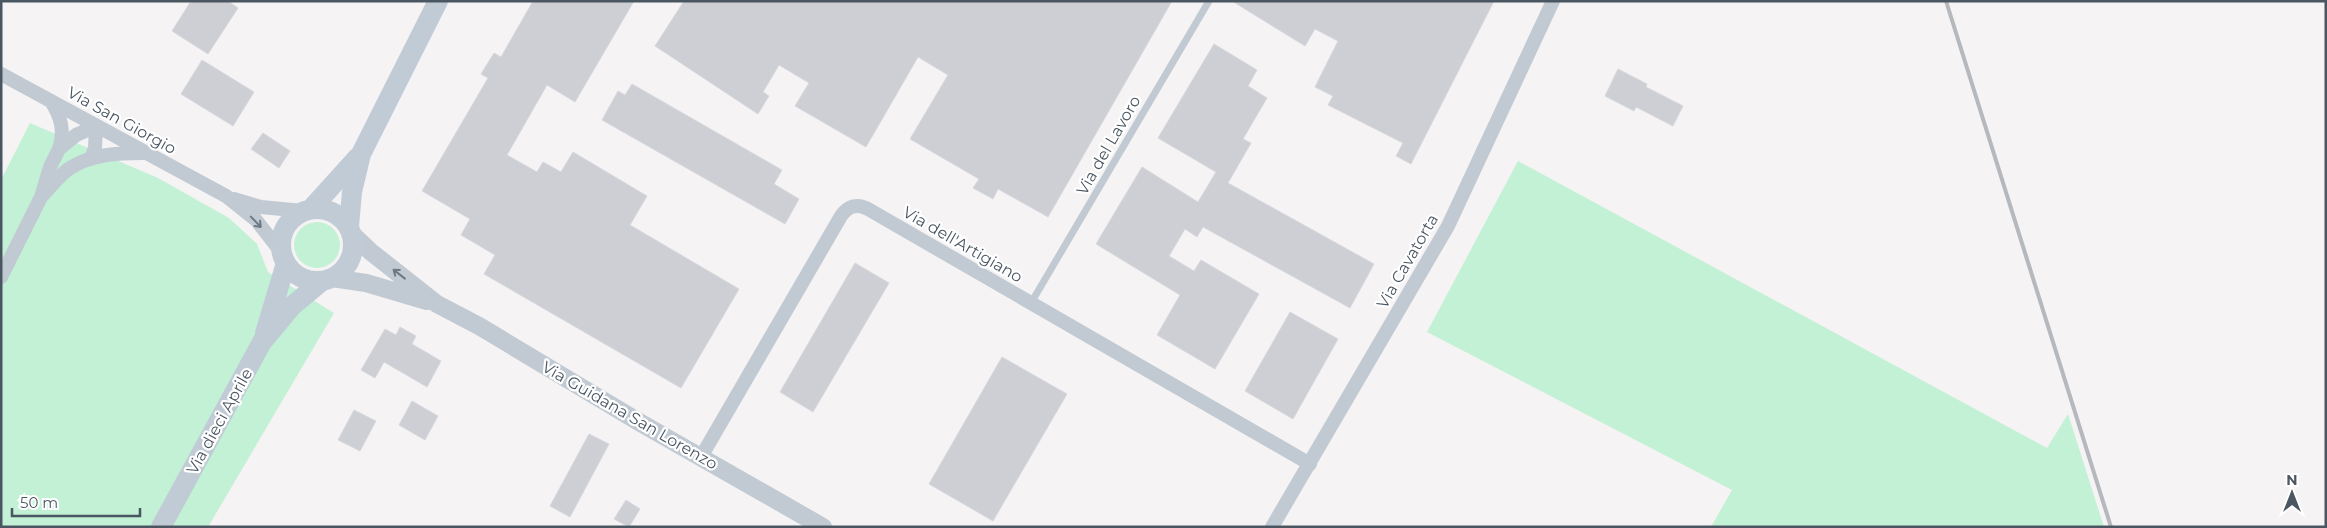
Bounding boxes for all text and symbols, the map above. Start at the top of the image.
street label: Via San Giorgio [64,83,179,158]
street label: Via del Lavoro [1072,92,1144,198]
street label: Via dell'Artigiano [900,202,1026,286]
street label: Via Cavatorta [1373,211,1442,312]
one-way arrow [250,216,262,228]
one-way arrow [393,268,406,279]
street label: Via Guidana San Lorenzo [539,357,721,474]
street label: Via dieci Aprile [183,365,256,477]
north arrow [2267,468,2317,518]
text: N [2286,471,2298,489]
scale bar [12,486,140,518]
text: 50 m [20,493,58,512]

